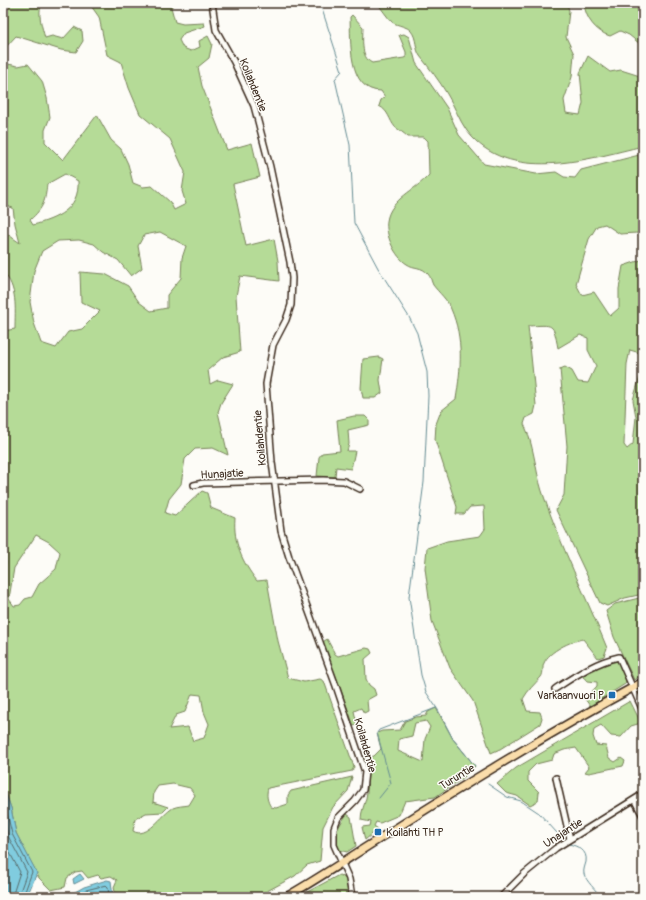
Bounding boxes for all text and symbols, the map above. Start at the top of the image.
street label: Koilahdentie [236,57,270,114]
street label: Koilahdentie [251,409,269,466]
street label: Hunajatie [200,466,244,482]
place label: Varkaanvuori P [537,689,604,702]
marker: Varkaanvuori P [607,690,617,700]
street label: Koilahdentie [351,716,379,774]
street label: Turuntie [437,761,477,793]
street label: Unajantie [541,815,585,850]
place label: Koilahti TH P [386,826,444,839]
marker: Koilahti TH P [373,827,383,837]

